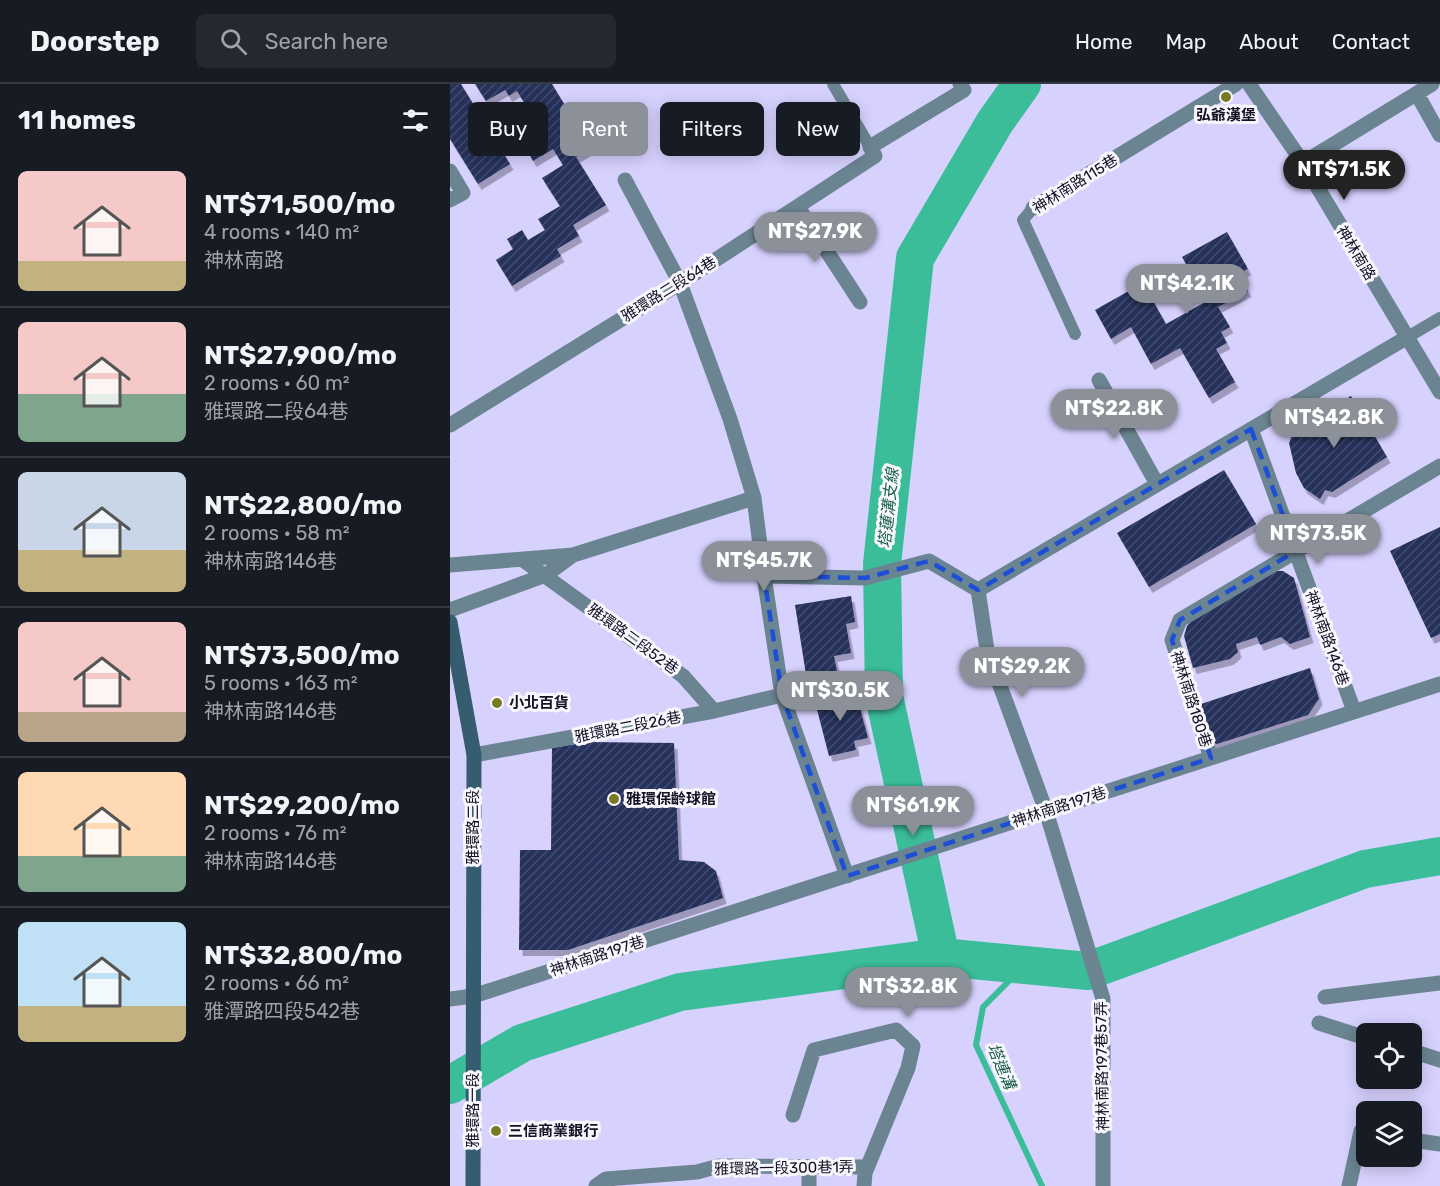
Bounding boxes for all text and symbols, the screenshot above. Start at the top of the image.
search box [196,14,616,68]
text: Doorstep [30,25,160,58]
icon: search [217,25,250,58]
text: Search here [265,28,388,55]
text: Home [1075,29,1132,54]
text: Map [1165,29,1206,54]
text: About [1239,29,1299,54]
text: Contact [1332,29,1410,54]
marker: 弘爺漢堡 [1219,90,1233,104]
chip: Buy [468,102,548,156]
chip: Rent [560,102,648,156]
chip: Filters [660,102,764,156]
chip: New [776,102,860,156]
icon: filters [399,104,432,137]
text: 11 homes [18,105,136,136]
place label: 弘爺漢堡 [1196,106,1256,124]
pin: NT$71.5K [1282,150,1406,201]
street label: 神林南路115巷 [1029,151,1121,217]
text: NT$71.5K [1297,157,1391,181]
text: NT$71,500/mo [204,189,395,220]
icon: home [66,195,138,267]
pin: NT$27.9K [753,212,877,263]
text: NT$27.9K [768,219,862,243]
text: 4 rooms · 140 m² [204,220,359,244]
street label: 神林南路 [1333,223,1379,283]
text: 神林南路 [204,248,284,272]
street label: 雅環路二段64巷 [618,253,720,325]
pin: NT$42.1K [1125,264,1249,315]
text: NT$42.1K [1140,271,1234,295]
text: NT$27,900/mo [204,340,397,371]
icon: home [66,346,138,418]
text: 2 rooms · 60 m² [204,371,350,395]
pin: NT$22.8K [1052,389,1176,440]
text: NT$22.8K [1065,396,1163,420]
pin: NT$42.8K [1272,398,1396,449]
text: 雅環路二段64巷 [204,399,348,423]
text: NT$42.8K [1284,405,1384,429]
water label: 塔蓮溝支線 [875,465,902,549]
text: NT$22,800/mo [204,490,402,521]
icon: home [66,496,138,568]
pin: NT$73.5K [1256,514,1380,565]
text: 2 rooms · 58 m² [204,521,350,545]
text: NT$73.5K [1270,521,1366,545]
pin: NT$45.7K [702,541,826,592]
text: NT$45.7K [716,548,812,572]
text: 神林南路146巷 [204,549,337,573]
street label: 神林南路146巷 [1301,588,1353,688]
street label: 雅環路二段52巷 [584,600,682,678]
text: NT$73,500/mo [204,640,400,671]
icon: home [66,646,138,718]
pin: NT$29.2K [960,647,1084,698]
street label: 神林南路180巷 [1167,648,1215,750]
text: NT$29.2K [973,654,1071,678]
text: 5 rooms · 163 m² [204,671,358,695]
pin: NT$30.5K [778,671,902,722]
text: NT$30.5K [791,678,889,702]
place label: 小北百貨 [509,694,569,712]
marker: 小北百貨 [490,696,504,710]
text: 神林南路146巷 [204,699,337,723]
street label: 雅環路二段26巷 [573,708,683,746]
street label: 神林南路197巷 [1010,783,1108,831]
pin: NT$61.9K [851,786,975,837]
street label: 雅環路二段 [464,789,482,865]
text: NT$29,200/mo [204,790,400,821]
place label: 雅環保齡球館 [626,790,716,808]
marker: 雅環保齡球館 [607,792,621,806]
text: NT$61.9K [866,793,960,817]
icon: home [66,796,138,868]
text: 2 rooms · 76 m² [204,821,347,845]
text: 神林南路146巷 [204,849,337,873]
street label: 神林南路197巷 [548,932,646,980]
text: NT$32,800/mo [204,940,402,971]
icon: home [66,946,138,1018]
pin: NT$32.8K [846,967,970,1018]
text: 2 rooms · 66 m² [204,971,349,995]
text: NT$32.8K [859,974,957,998]
text: 雅潭路四段542巷 [204,999,360,1023]
street label: 神林南路197巷57弄 [1092,1001,1112,1131]
map controls [1356,1023,1422,1167]
button: locate [1356,1023,1422,1089]
water label: 塔連溝 [983,1040,1020,1094]
street label: 雅環路一段 [464,1072,482,1148]
button: layers [1356,1101,1422,1167]
place label: 三信商業銀行 [508,1122,598,1140]
marker: 三信商業銀行 [489,1124,503,1138]
street label: 雅環路一段300巷1弄 [714,1158,854,1178]

